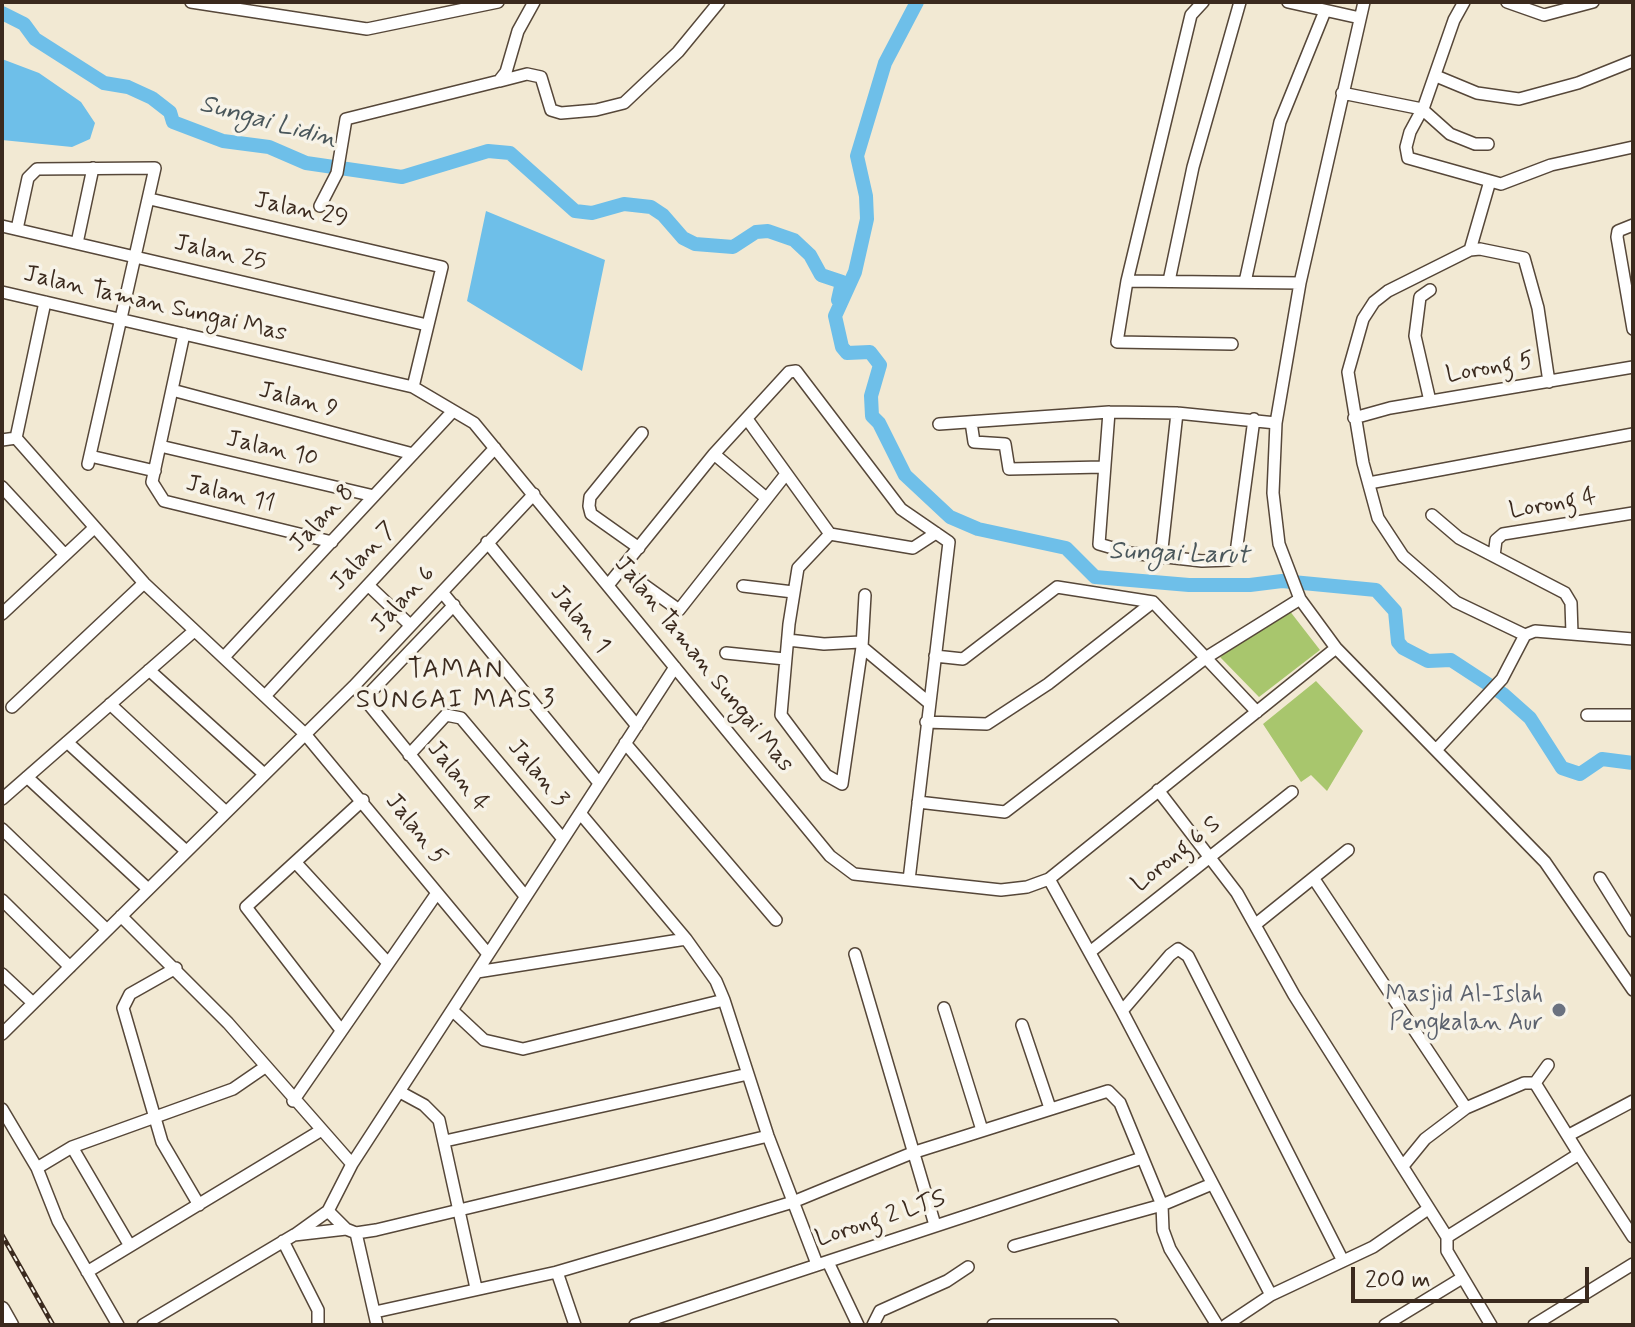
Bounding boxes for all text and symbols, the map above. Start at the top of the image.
water label: Sungai Lidin [196,90,340,156]
street label: Jalan 29 [252,187,350,235]
street label: Jalan 25 [171,229,269,279]
street label: Jalan Taman Sungai Mas [21,261,289,349]
street label: Lorong 5 [1444,347,1536,391]
street label: Jalan 9 [255,377,341,425]
street label: Jalan 10 [223,425,321,475]
street label: Jalan 11 [183,470,277,520]
street label: Jalan 8 [284,479,362,559]
street label: Lorong 4 [1507,483,1599,527]
street label: Jalan 7 [325,517,403,597]
water label: Sungai Larut [1108,537,1250,573]
street label: Jalan Taman Sungai Mas [607,551,799,779]
street label: Jalan 6 [366,560,442,640]
street label: Jalan 1 [543,580,615,660]
district label: TAMAN SUNGAI MAS 3 [359,656,553,718]
street label: Jalan 3 [500,734,574,814]
street label: Jalan 4 [420,736,494,818]
street label: Jalan 5 [378,788,452,872]
street label: Lorong 6 S [1127,810,1227,900]
place label: Masjid Al-Islah Pengkalan Aur [1386,982,1543,1038]
marker: Masjid Al-Islah Pengkalan Aur [1550,1001,1568,1019]
street label: Lorong 2 LTS [812,1185,950,1255]
scale bar [1355,1251,1593,1301]
text: 200 m [1365,1265,1431,1296]

